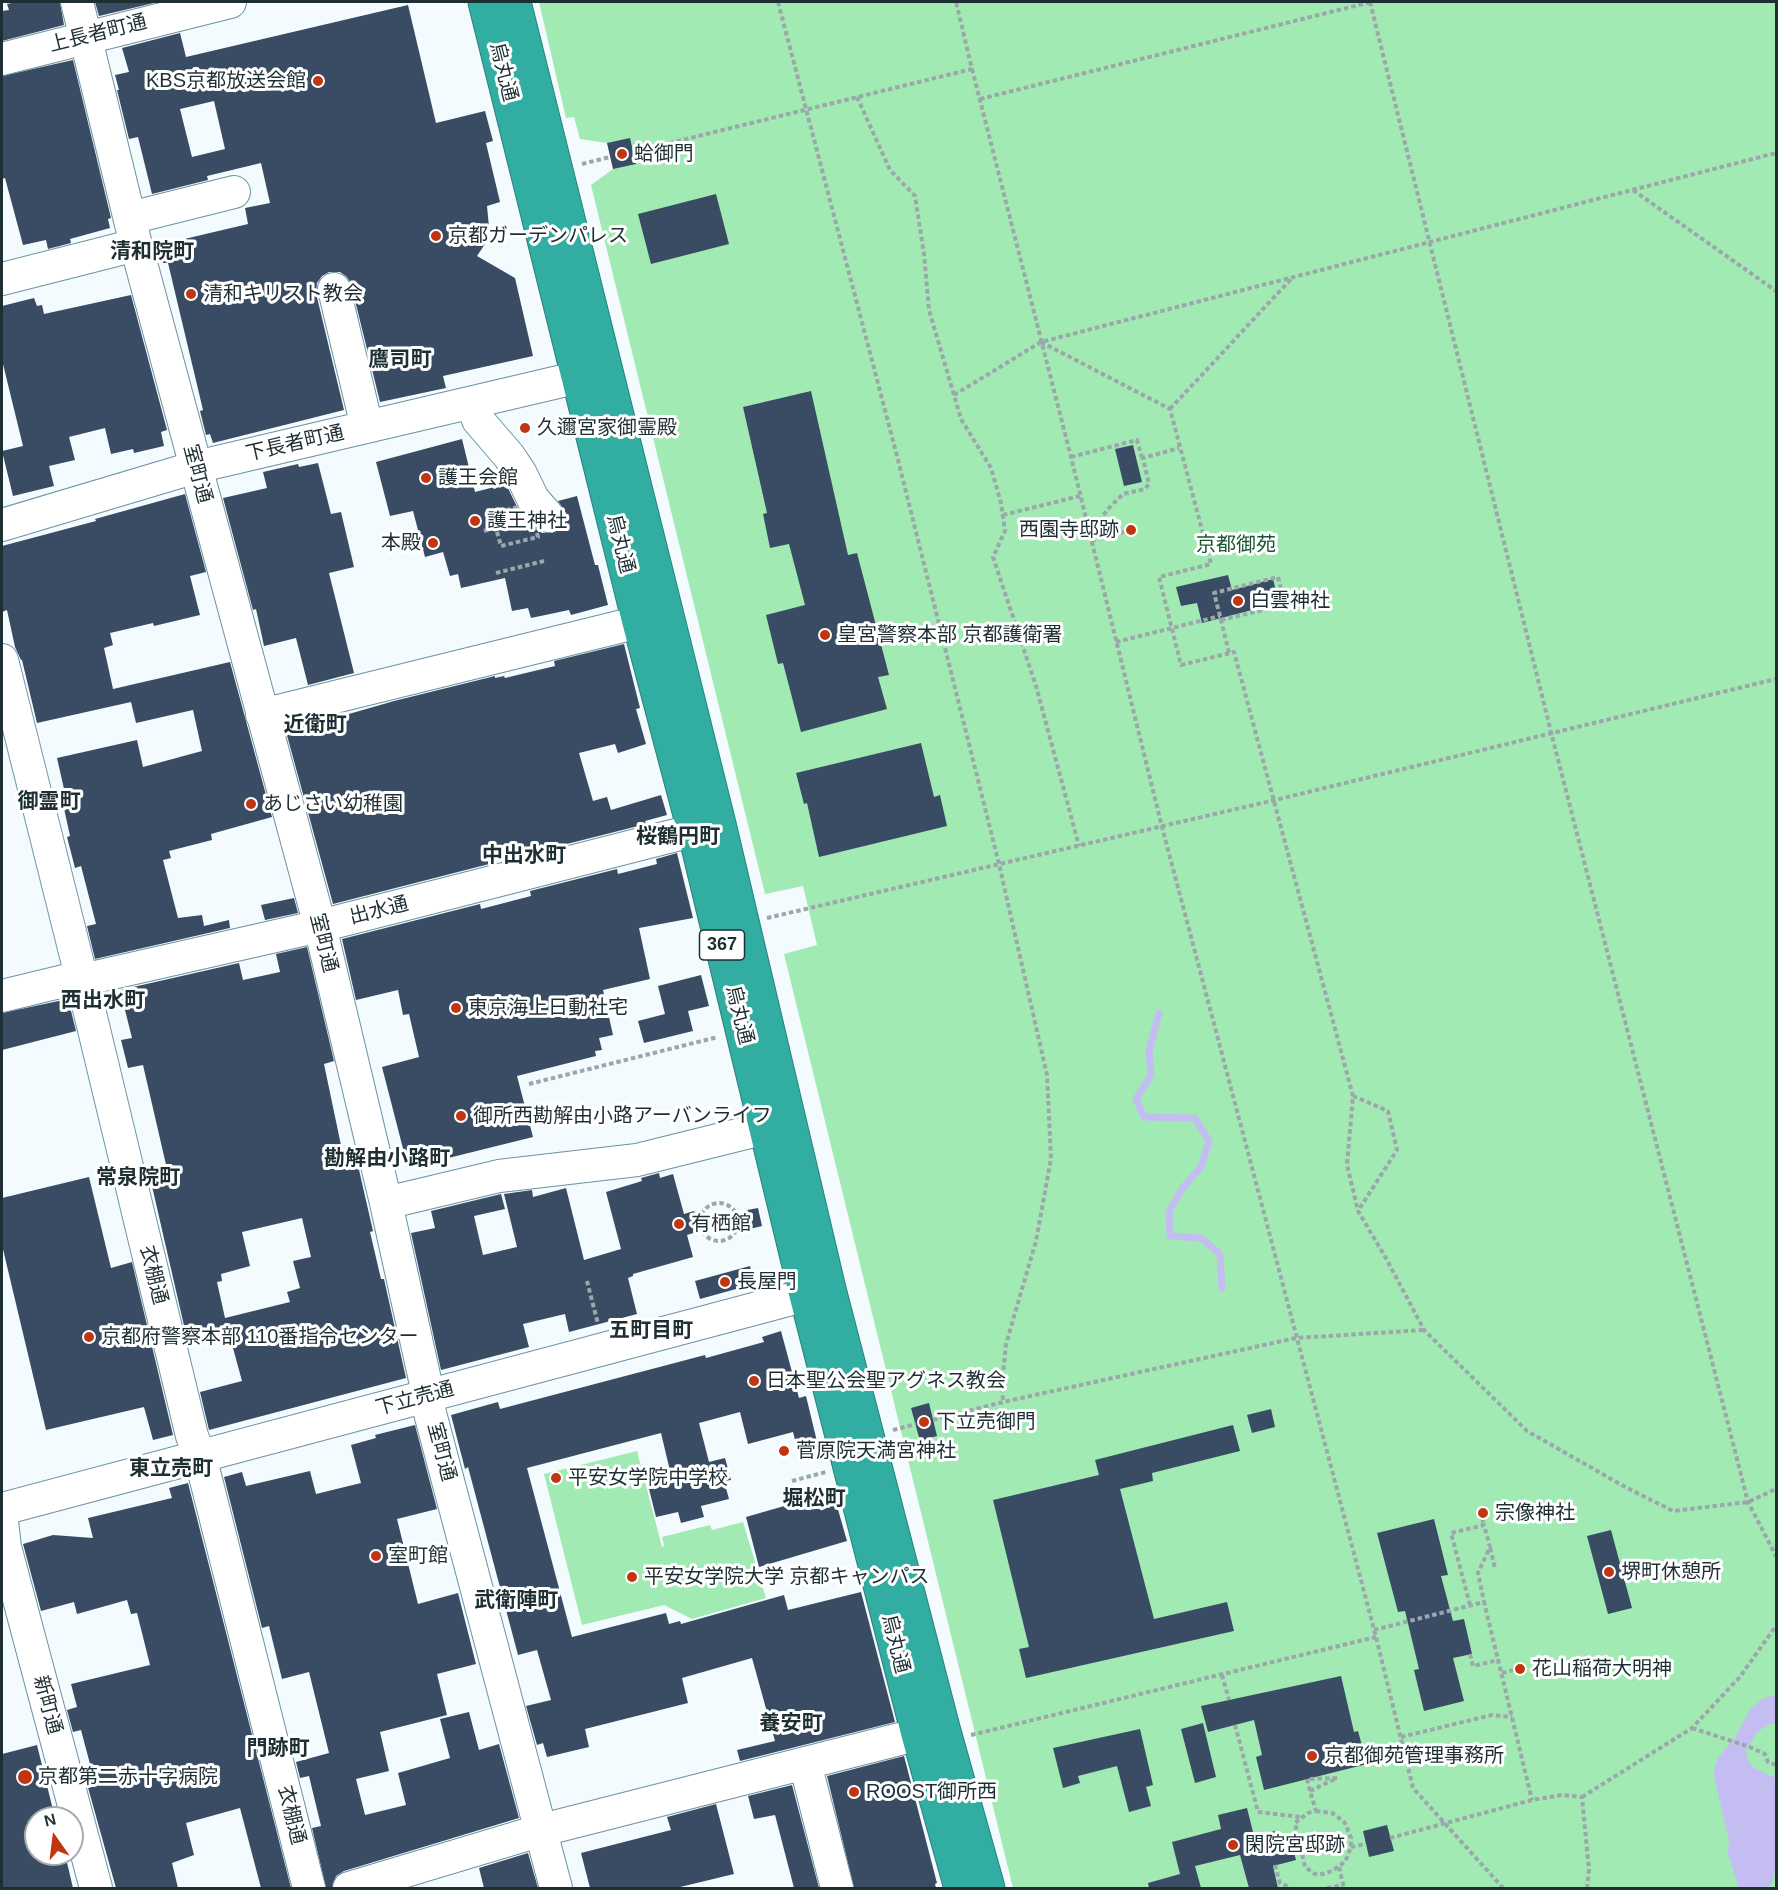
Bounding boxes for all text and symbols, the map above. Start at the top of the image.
street label: 上長者町通 [47,10,149,58]
street label: 烏丸通 [484,40,522,104]
place label: KBS京都放送会館 [146,69,306,93]
marker: KBS京都放送会館 [311,74,325,88]
place label: 蛤御門 [634,142,694,166]
marker: 蛤御門 [615,147,629,161]
place label: 京都ガーデンパレス [448,224,628,248]
marker: 京都ガーデンパレス [429,229,443,243]
district label: 清和院町 [110,239,194,265]
place label: 清和キリスト教会 [203,282,363,306]
marker: 清和キリスト教会 [184,287,198,301]
district label: 鷹司町 [369,347,431,373]
place label: 久邇宮家御霊殿 [537,416,677,440]
street label: 下長者町通 [244,421,346,467]
marker: 久邇宮家御霊殿 [518,421,532,435]
street label: 室町通 [178,442,216,506]
place label: 護王会館 [438,466,518,490]
marker: 護王会館 [419,471,433,485]
place label: 護王神社 [487,509,567,533]
street label: 烏丸通 [601,512,639,576]
marker: 護王神社 [468,514,482,528]
place label: 西園寺邸跡 [1019,518,1119,542]
marker: 西園寺邸跡 [1124,523,1138,537]
place label: 本殿 [381,531,421,555]
park label: 京都御苑 [1196,533,1276,557]
marker: 本殿 [426,536,440,550]
place label: 白雲神社 [1250,589,1330,613]
marker: 白雲神社 [1231,594,1245,608]
place label: 皇宮警察本部 京都護衛署 [837,623,1063,647]
marker: 皇宮警察本部 京都護衛署 [818,628,832,642]
district label: 近衛町 [284,712,346,738]
district label: 御霊町 [18,789,80,815]
place label: あじさい幼稚園 [263,792,403,816]
marker: あじさい幼稚園 [244,797,258,811]
district label: 桜鶴円町 [636,824,720,850]
district label: 中出水町 [482,843,566,869]
street label: 出水通 [347,892,411,930]
street label: 室町通 [304,911,342,975]
road number: 367 [700,930,744,960]
street label: 烏丸通 [720,983,758,1047]
district label: 西出水町 [61,988,145,1014]
place label: 東京海上日動社宅 [468,996,628,1020]
marker: 東京海上日動社宅 [449,1001,463,1015]
place label: 御所西勘解由小路アーバンライフ [473,1104,772,1128]
marker: 御所西勘解由小路アーバンライフ [454,1109,468,1123]
district label: 勘解由小路町 [324,1146,450,1172]
district label: 常泉院町 [96,1165,180,1191]
place label: 有栖館 [691,1212,751,1236]
marker: 有栖館 [672,1217,686,1231]
street label: 衣棚通 [134,1243,172,1307]
place label: 長屋門 [737,1270,797,1294]
marker: 長屋門 [718,1275,732,1289]
district label: 五町目町 [609,1318,693,1344]
place label: 京都府警察本部 110番指令センター [101,1325,418,1349]
marker: 京都府警察本部 110番指令センター [82,1330,96,1344]
place label: 日本聖公会聖アグネス教会 [766,1369,1006,1393]
marker: 日本聖公会聖アグネス教会 [747,1374,761,1388]
street label: 下立売通 [373,1377,457,1421]
place label: 下立売御門 [936,1410,1036,1434]
marker: 下立売御門 [917,1415,931,1429]
street label: 室町通 [422,1420,460,1484]
place label: 菅原院天満宮神社 [796,1439,956,1463]
marker: 菅原院天満宮神社 [777,1444,791,1458]
district label: 東立売町 [129,1456,213,1482]
place label: 平安女学院中学校 [568,1466,728,1490]
marker: 平安女学院中学校 [549,1471,563,1485]
district label: 堀松町 [783,1486,845,1512]
place label: 宗像神社 [1495,1501,1575,1525]
marker: 宗像神社 [1476,1506,1490,1520]
place label: 室町館 [388,1544,448,1568]
marker: 室町館 [369,1549,383,1563]
place label: 堺町休憩所 [1621,1560,1721,1584]
place label: 平安女学院大学 京都キャンパス [644,1565,930,1589]
marker: 堺町休憩所 [1602,1565,1616,1579]
marker: 平安女学院大学 京都キャンパス [625,1570,639,1584]
district label: 武衛陣町 [474,1588,558,1614]
street label: 烏丸通 [876,1612,914,1676]
place label: 花山稲荷大明神 [1532,1657,1672,1681]
marker: 花山稲荷大明神 [1513,1662,1527,1676]
street label: 新町通 [28,1673,66,1737]
district label: 養安町 [760,1711,822,1737]
district label: 門跡町 [247,1736,309,1762]
place label: 京都御苑管理事務所 [1324,1744,1504,1768]
marker: 京都御苑管理事務所 [1305,1749,1319,1763]
place label: 京都第二赤十字病院 [38,1765,218,1789]
marker: 京都第二赤十字病院 [16,1768,34,1786]
place label: ROOST御所西 [866,1780,997,1804]
street label: 衣棚通 [272,1783,310,1847]
marker: ROOST御所西 [847,1785,861,1799]
north arrow [24,1806,84,1866]
text: N [42,1810,58,1830]
place label: 閑院宮邸跡 [1245,1833,1345,1857]
marker: 閑院宮邸跡 [1226,1838,1240,1852]

